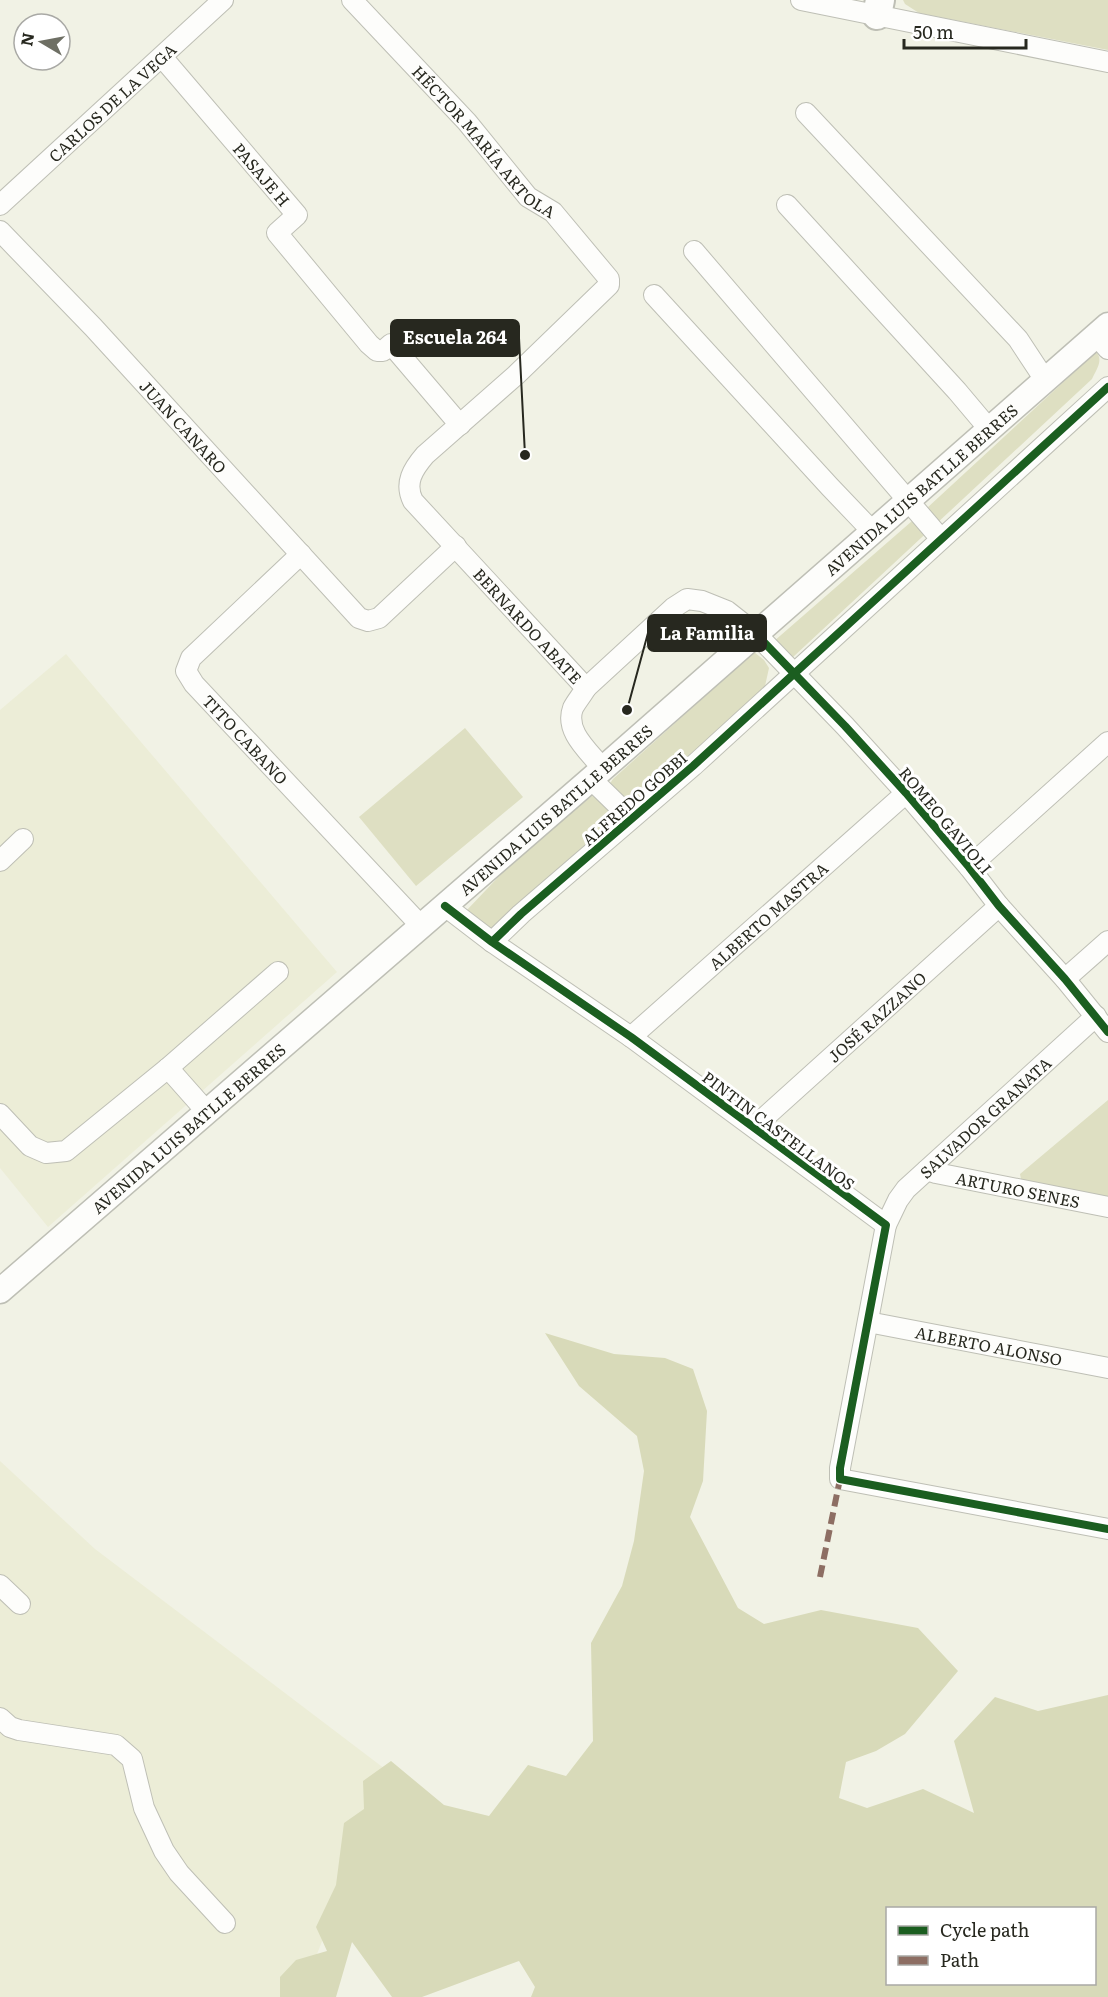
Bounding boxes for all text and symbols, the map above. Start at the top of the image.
north arrow [12,12,72,72]
scale bar [904,12,1026,50]
text: 50 m [913,18,954,45]
text: N [13,31,39,48]
street label: CARLOS DE LA VEGA [43,37,181,167]
street label: HÉCTOR MARÍA ARTOLA [407,59,561,223]
street label: PASAJE H [228,137,296,211]
callout: Escuela 264 [391,320,519,356]
text: Escuela 264 [403,323,507,350]
street label: JUAN CANARO [135,374,233,478]
street label: AVENIDA LUIS BATLLE BERRES [819,398,1023,581]
street label: BERNARDO ABATE [468,562,588,689]
callout: La Familia [648,615,766,651]
text: La Familia [660,619,755,646]
street label: TITO CABANO [197,689,294,789]
street label: AVENIDA LUIS BATLLE BERRES [453,718,658,901]
street label: ALFREDO GOBBI [576,745,692,851]
street label: ROMEO GAVIOLI [894,761,998,879]
street label: ALBERTO MASTRA [703,856,833,975]
street label: JOSÉ RAZZANO [822,966,931,1067]
street label: AVENIDA LUIS BATLLE BERRES [86,1037,291,1219]
street label: SALVADOR GRANATA [914,1051,1056,1183]
street label: PINTIN CASTELLANOS [698,1065,860,1195]
street label: ARTURO SENES [954,1165,1082,1213]
street label: ALBERTO ALONSO [913,1319,1064,1371]
legend [886,1907,1096,1985]
text: Cycle path [940,1916,1029,1943]
text: Path [940,1946,979,1973]

